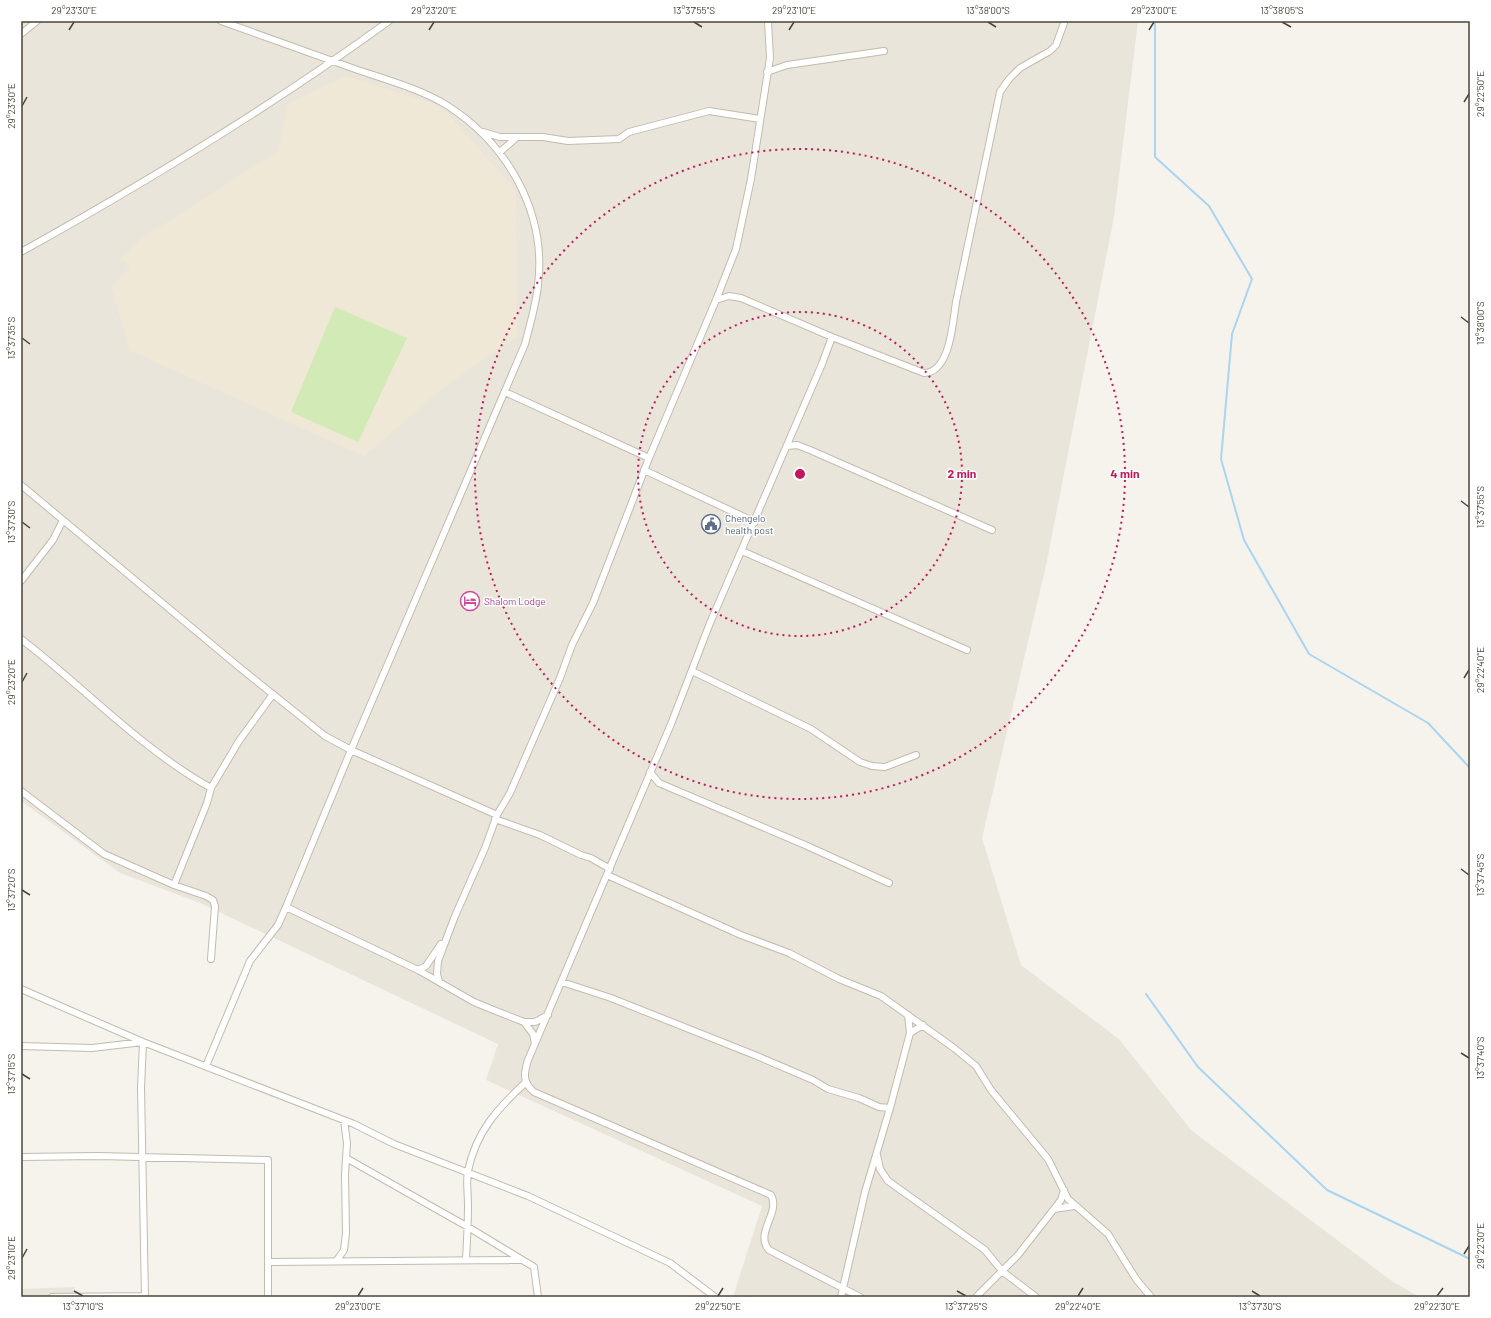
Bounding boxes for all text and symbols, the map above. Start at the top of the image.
text: 29°23'30"E [51,4,97,16]
text: 29°23'20"E [411,4,457,16]
text: 13°37'55"S [673,4,715,16]
text: 29°23'10"E [772,4,816,16]
text: 13°38'00"S [966,4,1010,16]
text: 29°23'00"E [1131,4,1177,16]
text: 13°38'05"S [1260,4,1304,16]
text: 29°22'50"E [1474,71,1486,117]
text: 29°23'30"E [5,83,17,129]
text: 13°38'00"S [1474,301,1486,345]
text: 13°37'35"S [5,317,17,359]
text: 2 min [948,466,976,480]
text: 4 min [1110,466,1140,480]
centre of rings [793,467,807,481]
text: 13°37'55"S [1474,486,1486,528]
text: 13°37'30"S [5,500,17,543]
place label: Chengelo health post [725,512,774,536]
public building icon: Chengelo health post [700,513,722,535]
hotel icon: Shalom Lodge [459,590,481,612]
place label: Shalom Lodge [484,595,546,607]
text: 29°22'40"E [1474,647,1486,693]
text: 29°23'20"E [5,659,17,705]
text: 13°37'45"S [1474,854,1486,896]
text: 13°37'20"S [5,868,17,912]
text: 13°37'40"S [1474,1036,1486,1080]
text: 13°37'15"S [5,1053,17,1094]
text: 29°22'30"E [1474,1223,1486,1269]
text: 29°23'10"E [5,1236,17,1280]
text: 13°37'10"S [62,1300,104,1312]
text: 29°23'00"E [335,1300,381,1312]
text: 29°22'50"E [695,1300,741,1312]
text: 13°37'25"S [945,1300,987,1312]
text: 29°22'40"E [1055,1300,1101,1312]
text: 13°37'30"S [1239,1300,1282,1312]
text: 29°22'30"E [1414,1300,1460,1312]

